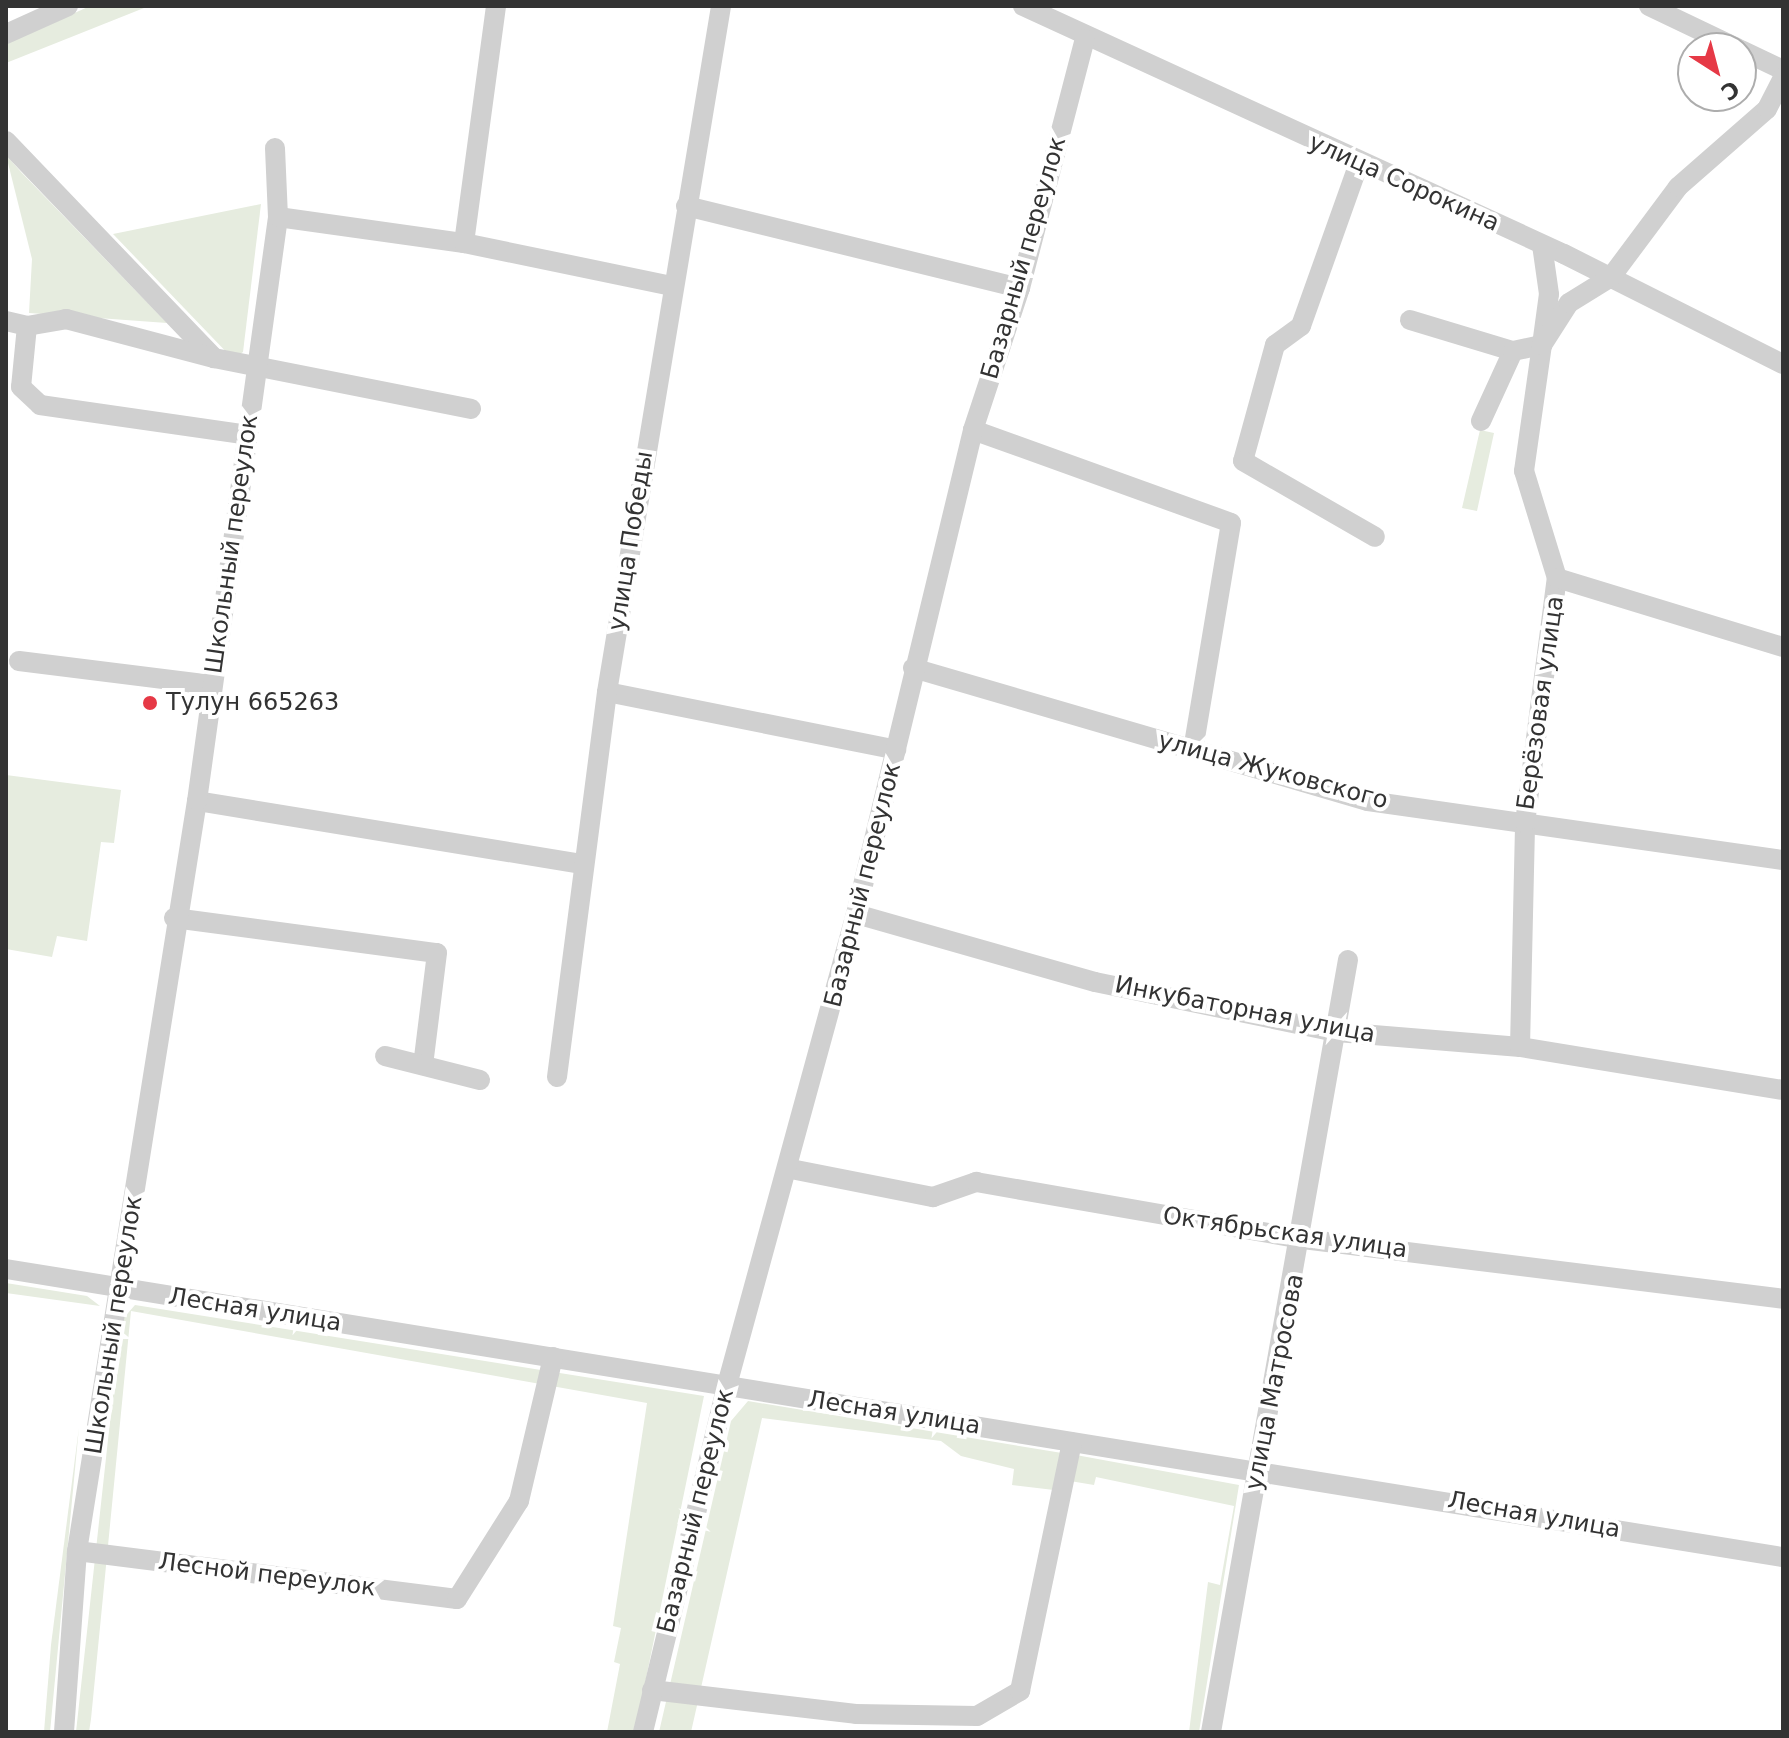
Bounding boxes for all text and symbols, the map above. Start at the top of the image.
north arrow [1677,32,1757,112]
text: С [1716,75,1744,105]
street label: улица Сорокина [1304,128,1504,238]
street label: Базарный переулок [976,133,1072,383]
street label: Школьный переулок [200,413,264,675]
street label: улица Победы [603,449,659,633]
street label: Берёзовая улица [1512,594,1570,812]
place label: Тулун 665263 [166,689,339,717]
marker: Тулун 665263 [141,694,159,712]
street label: улица Жуковского [1155,726,1391,816]
street label: Базарный переулок [819,760,907,1010]
street label: Инкубаторная улица [1112,971,1378,1049]
street label: Школьный переулок [79,1194,149,1456]
street label: Октябрьская улица [1161,1202,1409,1264]
street label: улица Матросова [1240,1271,1310,1493]
street label: Лесная улица [166,1282,344,1338]
street label: Лесная улица [805,1385,983,1441]
street label: Базарный переулок [652,1386,740,1636]
street label: Лесная улица [1445,1486,1623,1544]
street label: Лесной переулок [157,1547,377,1603]

